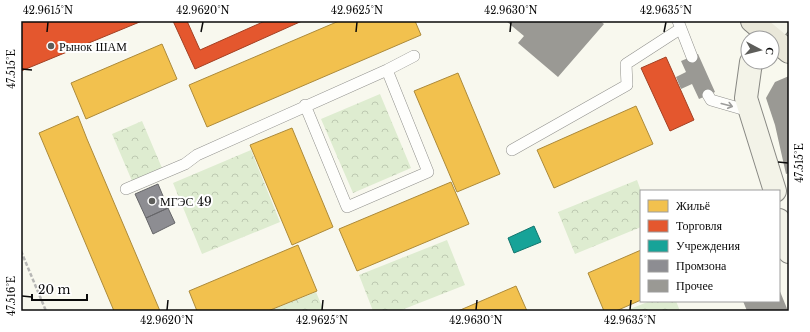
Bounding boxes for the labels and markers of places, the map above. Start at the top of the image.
place label: Рынок ШАМ [59,39,127,54]
marker: Рынок ШАМ [46,41,56,51]
place label: МГЭС 49 [160,194,212,209]
marker: МГЭС 49 [147,196,157,206]

